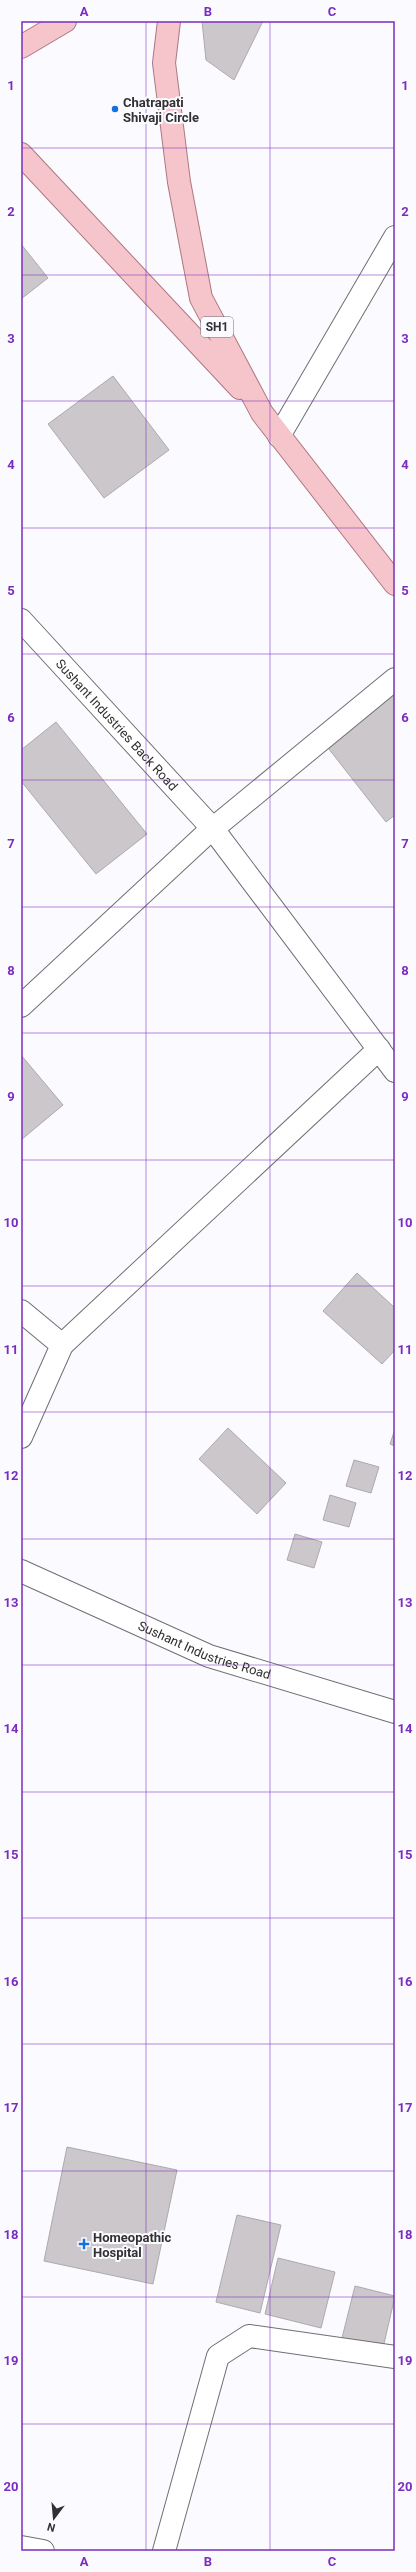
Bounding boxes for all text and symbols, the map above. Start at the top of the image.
text: A [80,4,89,19]
text: B [204,4,212,19]
text: C [328,4,337,19]
text: 1 [7,78,15,93]
text: 1 [401,78,409,93]
place label: Chatrapati Shivaji Circle [123,95,199,125]
marker: Chatrapati Shivaji Circle [110,104,120,114]
text: 2 [7,204,15,219]
text: 2 [401,204,409,219]
road number: SH1 [201,317,233,337]
text: 3 [7,331,15,346]
text: 3 [401,331,409,346]
text: 4 [7,457,15,472]
text: 4 [401,457,409,472]
text: 5 [7,583,15,598]
text: 5 [401,583,409,598]
street label: Sushant Industries Back Road [53,656,181,793]
text: 6 [7,710,15,725]
text: 6 [401,710,409,725]
text: 7 [7,836,15,851]
text: 7 [401,836,409,851]
text: 8 [7,963,15,978]
text: 8 [401,963,409,978]
text: 9 [7,1089,15,1104]
text: 9 [401,1089,409,1104]
text: 10 [4,1215,18,1230]
text: 10 [398,1215,412,1230]
text: 11 [4,1342,18,1357]
text: 11 [398,1342,412,1357]
text: 12 [4,1468,18,1483]
text: 12 [398,1468,412,1483]
text: 13 [4,1595,18,1610]
text: 13 [398,1595,412,1610]
street label: Sushant Industries Road [136,1618,273,1682]
text: 14 [4,1721,19,1736]
text: 14 [398,1721,413,1736]
text: 15 [4,1847,18,1862]
text: 15 [398,1847,412,1862]
text: 16 [4,1974,19,1989]
text: 16 [398,1974,413,1989]
text: 17 [4,2100,18,2115]
text: 17 [398,2100,412,2115]
text: 18 [4,2227,18,2242]
text: 18 [398,2227,412,2242]
place label: Homeopathic Hospital [93,2230,172,2260]
marker: Homeopathic Hospital [78,2238,90,2250]
text: 19 [4,2353,18,2368]
text: 19 [398,2353,412,2368]
text: 20 [4,2479,18,2494]
text: 20 [398,2479,412,2494]
north arrow [34,2498,74,2538]
text: N [46,2520,57,2534]
text: A [80,2554,89,2569]
text: B [204,2554,212,2569]
text: C [328,2554,337,2569]

